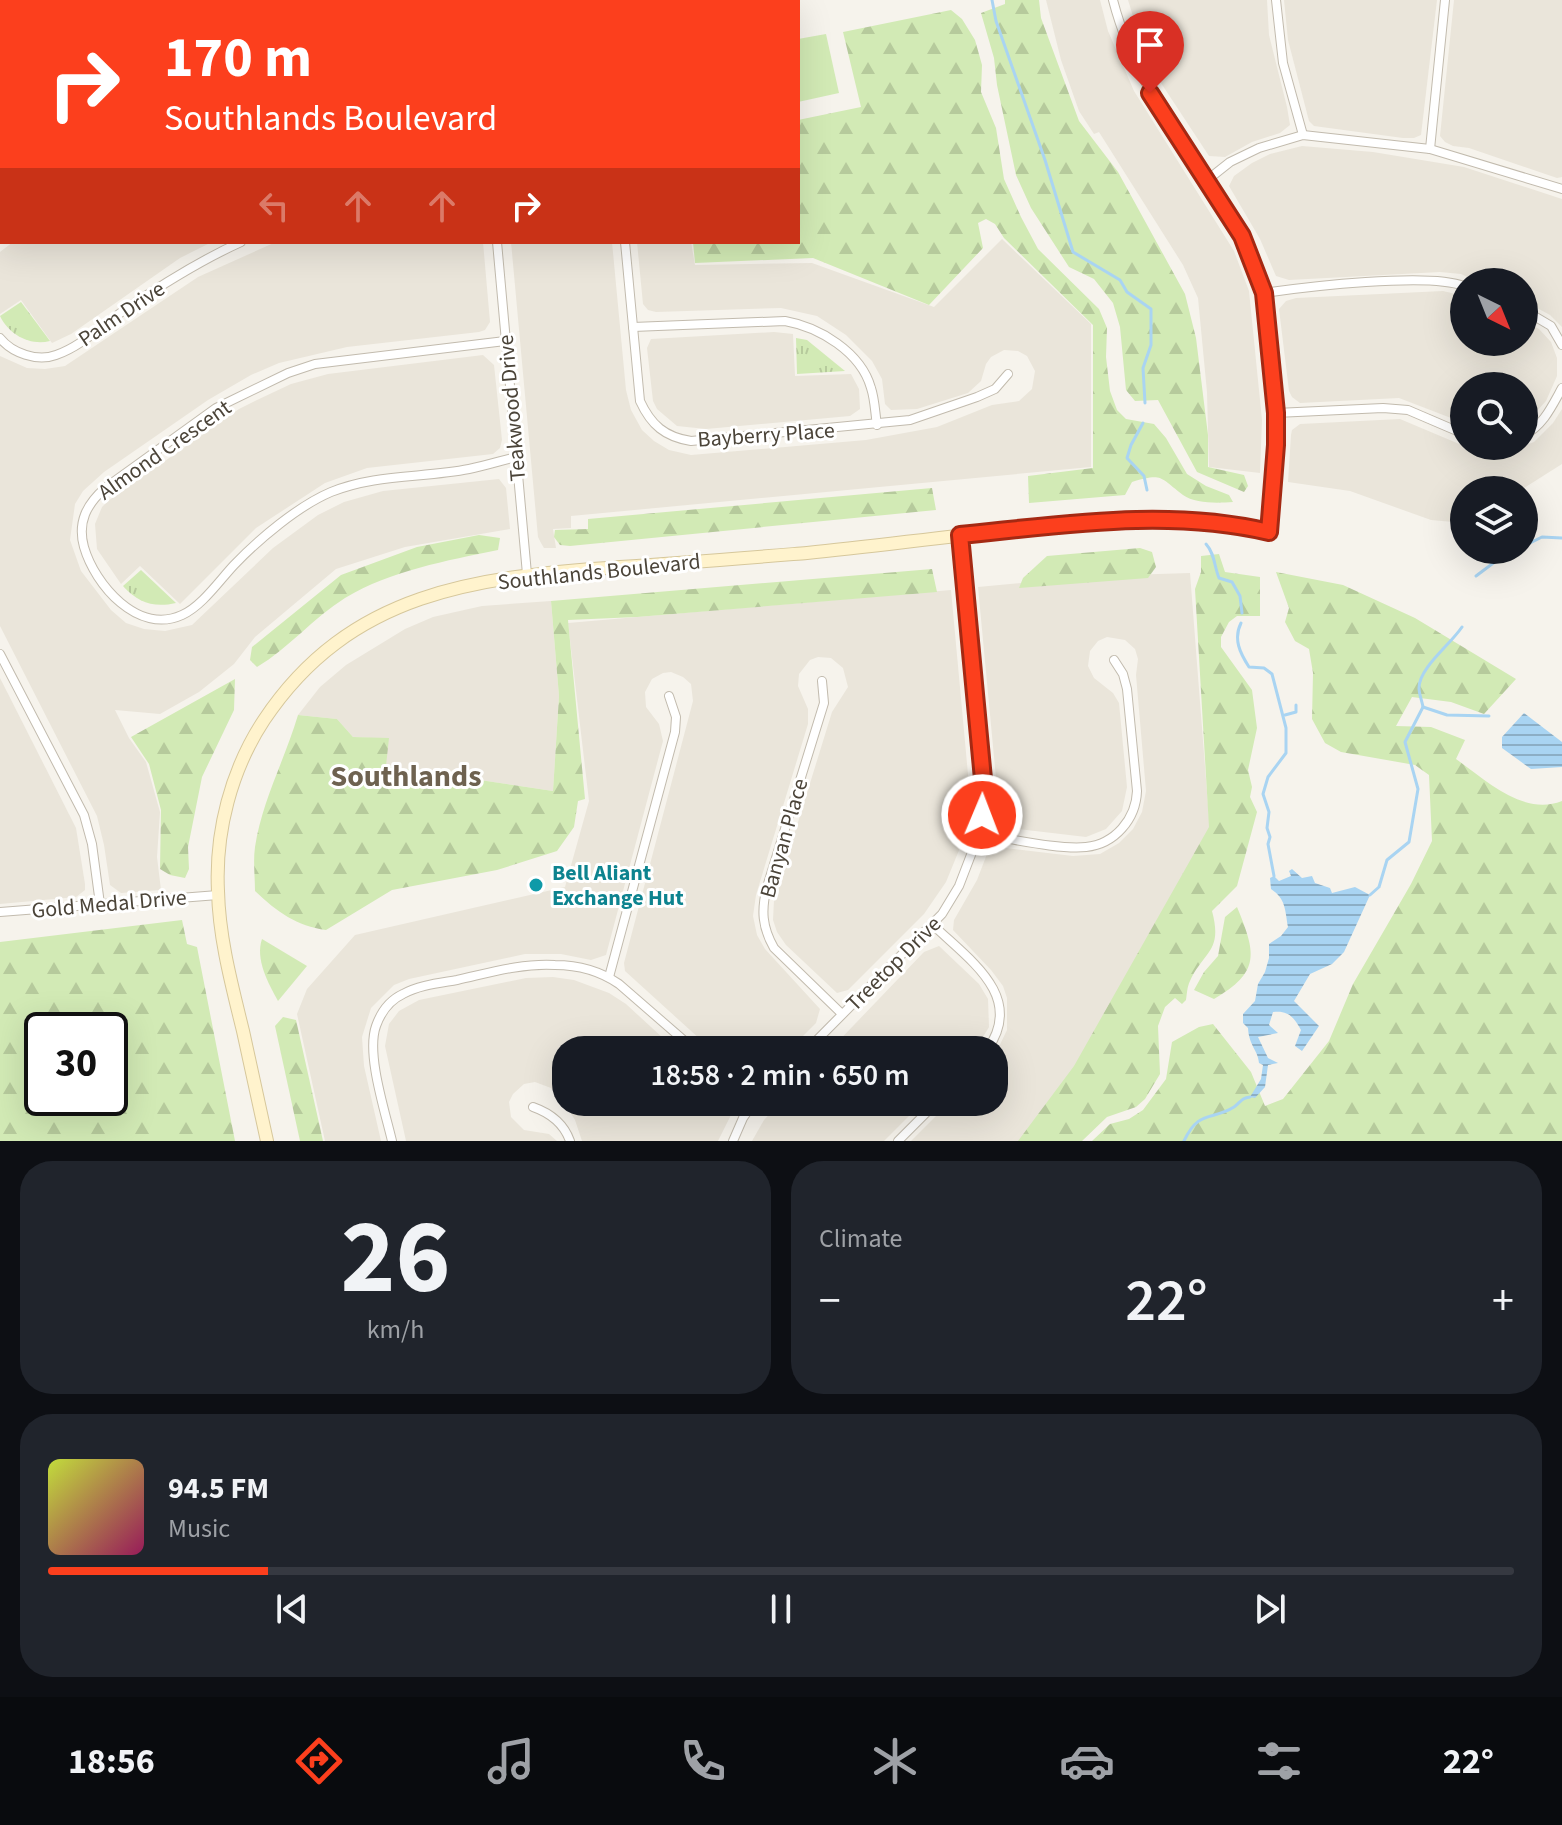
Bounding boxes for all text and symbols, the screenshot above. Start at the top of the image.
pin [1116,11,1184,93]
text: 170 m [164,19,312,98]
icon: arrive [1128,23,1172,67]
icon: right [32,32,136,136]
text: Southlands Boulevard [164,93,497,144]
icon: left [252,184,296,228]
icon: ahead [336,184,380,228]
icon: ahead [420,184,464,228]
icon: right [504,184,548,228]
north arrow [1450,268,1538,356]
map controls [1450,268,1538,564]
street label: Palm Drive [72,273,171,355]
street label: Teakwood Drive [490,333,534,482]
button: search [1450,372,1538,460]
street label: Almond Crescent [91,392,238,508]
street label: Bayberry Place [696,414,836,456]
button: layers [1450,476,1538,564]
street label: Southlands Boulevard [496,545,702,599]
district label: Southlands [330,755,482,798]
position arrow [940,773,1024,857]
street label: Banyan Place [752,775,816,902]
place label: Bell Aliant Exchange Hut [552,857,684,914]
marker: Bell Aliant Exchange Hut [527,876,545,894]
street label: Gold Medal Drive [30,881,188,927]
street label: Treetop Drive [839,909,949,1019]
speed limit sign: 30 [24,1012,128,1116]
text: 18:58 · 2 min · 650 m [650,1054,910,1097]
text: 26 [341,1185,450,1333]
text: Climate [819,1220,903,1257]
text: 22° [1125,1259,1208,1344]
text: − [819,1270,841,1333]
text: + [1492,1270,1514,1333]
text: km/h [367,1311,424,1348]
text: 94.5 FM [168,1467,269,1510]
text: Music [168,1510,230,1547]
icon: previous [270,1587,314,1631]
icon: pause [759,1587,803,1631]
icon: next [1248,1587,1292,1631]
icon: directions [291,1733,347,1789]
icon: music [483,1733,539,1789]
icon: phone [675,1733,731,1789]
icon: climate [867,1733,923,1789]
icon: car [1059,1733,1115,1789]
icon: filters [1251,1733,1307,1789]
text: 18:56 [68,1736,155,1787]
text: 22° [1443,1736,1494,1787]

